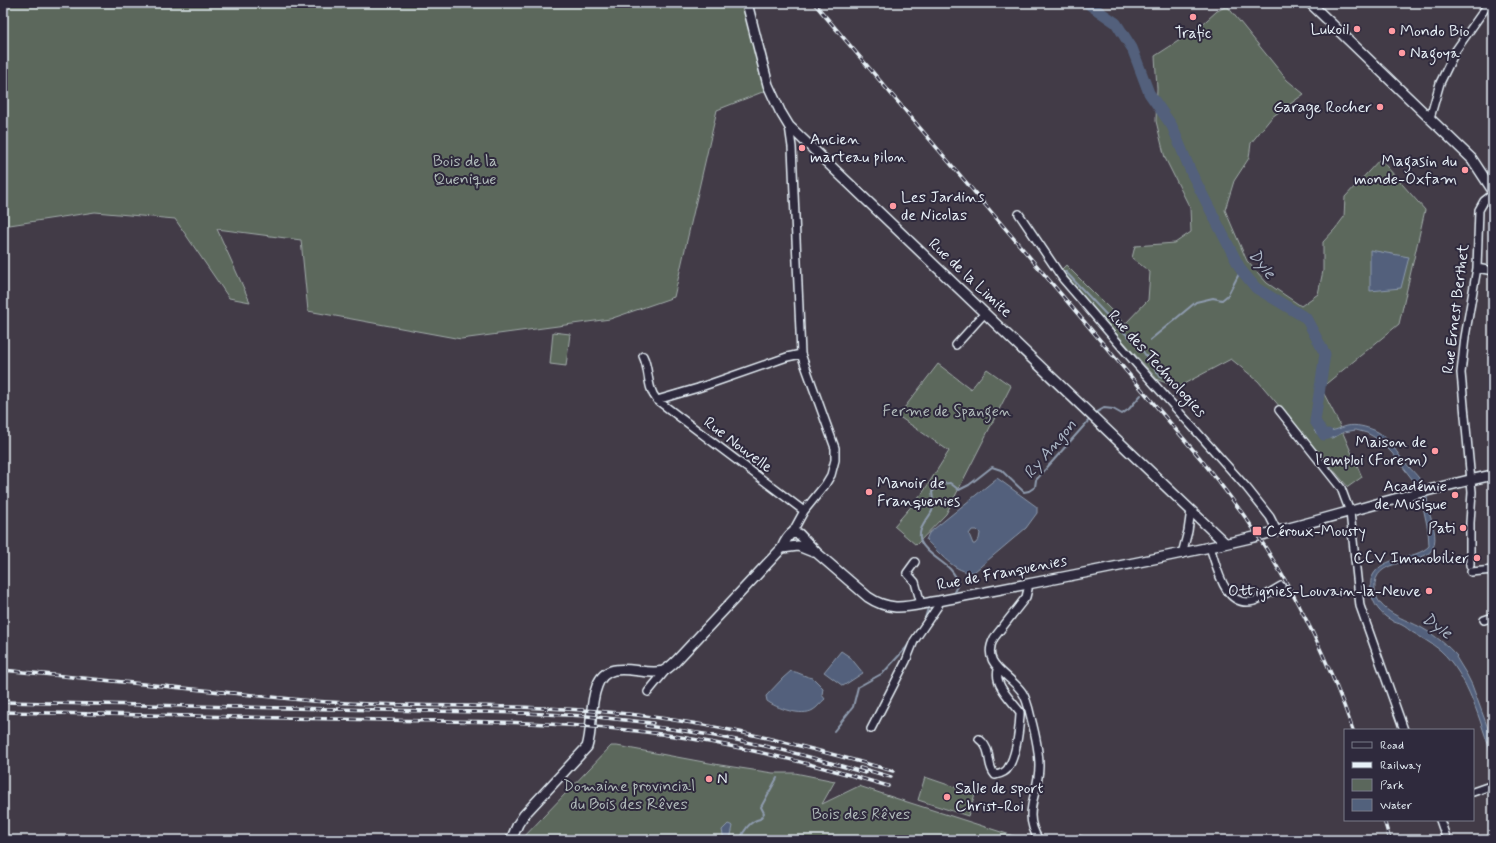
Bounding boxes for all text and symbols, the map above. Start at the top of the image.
marker: Trafic [1188,12,1198,22]
place label: Lukoil [1310,19,1349,40]
place label: Mondo Bio [1400,21,1470,42]
place label: Trafic [1175,23,1212,44]
marker: Lukoil [1352,24,1362,34]
marker: Mondo Bio [1387,26,1397,36]
place label: Nagoya [1410,43,1460,65]
marker: Nagoya [1397,48,1407,58]
place label: Garage Rocher [1273,97,1372,119]
marker: Garage Rocher [1375,102,1385,112]
place label: Ancien marteau pilon [810,129,907,168]
marker: Ancien marteau pilon [797,143,807,153]
park label: Bois de la Quenique [433,151,497,190]
place label: Magasin du monde-Oxfam [1354,151,1457,190]
marker: Magasin du monde-Oxfam [1460,165,1470,175]
place label: Les Jardins de Nicolas [901,187,985,226]
marker: Les Jardins de Nicolas [888,201,898,211]
street label: Rue de la Limite [924,234,1016,322]
street label: Rue Ernest Berthet [1438,242,1474,375]
water label: Dyle [1243,245,1281,284]
street label: Rue des Technologies [1102,306,1211,423]
park label: Ferme de Spangen [883,401,1012,423]
street label: Rue Nouvelle [699,412,777,478]
water label: Ry Angon [1019,415,1082,484]
place label: Maison de l'emploi (Forem) [1315,432,1427,471]
marker: Maison de l'emploi (Forem) [1430,446,1440,456]
place label: Manoir de Franquenies [877,473,960,512]
place label: Académie de Musique [1375,476,1447,515]
marker: Manoir de Franquenies [864,487,874,497]
marker: Académie de Musique [1450,490,1460,500]
place label: Pati [1428,518,1455,539]
place label: Céroux-Mousty [1266,521,1366,542]
marker: Pati [1458,523,1468,533]
marker: Céroux-Mousty [1251,525,1263,537]
place label: CCV Immobilier [1353,548,1469,569]
street label: Rue de Franquenies [935,550,1069,596]
marker: CCV Immobilier [1472,553,1482,563]
place label: Ottignies-Louvain-la-Neuve [1228,581,1421,602]
marker: Ottignies-Louvain-la-Neuve [1424,586,1434,596]
water label: Dyle [1418,608,1457,645]
legend [1344,729,1474,821]
text: Road [1380,738,1404,754]
text: Railway [1380,758,1422,774]
place label: N [717,769,728,790]
marker: N [704,774,714,784]
park label: Domaine provincial du Bois des Rêves [563,776,695,815]
place label: Salle de sport Christ-Roi [955,778,1043,817]
text: Park [1380,778,1404,794]
marker: Salle de sport Christ-Roi [942,792,952,802]
text: Water [1380,798,1412,814]
park label: Bois des Rêves [812,804,910,825]

